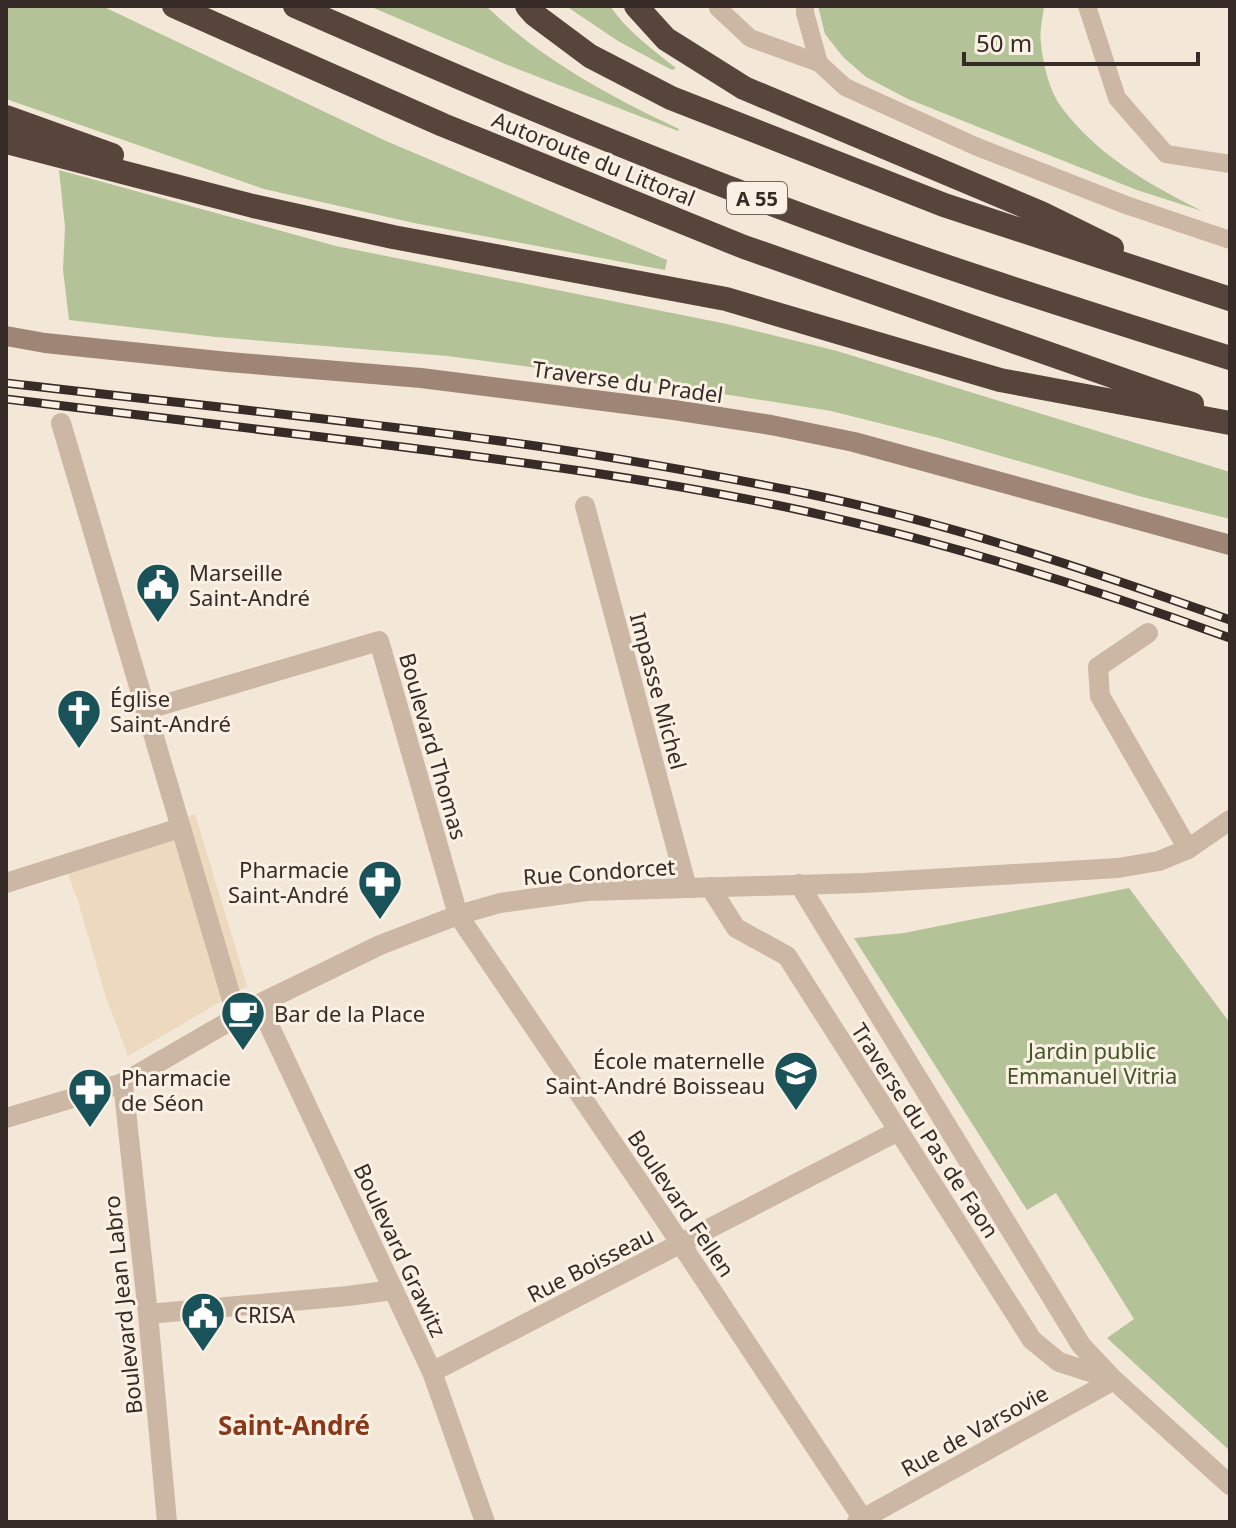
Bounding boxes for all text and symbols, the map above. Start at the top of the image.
scale bar [964,16,1198,66]
text: 50 m [976,26,1032,59]
street label: Autoroute du Littoral [488,104,700,212]
road number: A 55 [727,182,787,214]
street label: Traverse du Pradel [531,353,725,409]
place label: Marseille Saint-André [189,557,310,612]
public building icon: Marseille Saint-André [134,561,182,624]
street label: Impasse Michel [624,609,694,773]
street label: Boulevard Thomas [393,649,475,843]
place label: Église Saint-André [110,683,231,738]
church icon: Église Saint-André [55,687,103,750]
street label: Rue Condorcet [522,851,676,891]
place label: Pharmacie Saint-André [228,854,349,909]
pharmacy icon: Pharmacie Saint-André [356,858,404,921]
cafe icon: Bar de la Place [219,989,267,1052]
place label: Bar de la Place [274,998,425,1028]
street label: Traverse du Pas de Faon [845,1017,1007,1243]
park label: Jardin public Emmanuel Vitria [1007,1035,1177,1090]
place label: École maternelle Saint-André Boisseau [546,1045,765,1100]
school or university icon: École maternelle Saint-André Boisseau [772,1049,820,1112]
place label: Pharmacie de Séon [121,1062,231,1117]
pharmacy icon: Pharmacie de Séon [66,1066,114,1129]
street label: Boulevard Fellen [622,1124,742,1282]
street label: Boulevard Grawitz [348,1158,454,1342]
street label: Boulevard Jean Labro [96,1194,148,1416]
street label: Rue Boisseau [522,1219,658,1309]
public building icon: CRISA [179,1290,227,1353]
place label: CRISA [234,1299,296,1329]
street label: Rue de Varsovie [895,1377,1053,1483]
district label: Saint-André [218,1407,370,1443]

